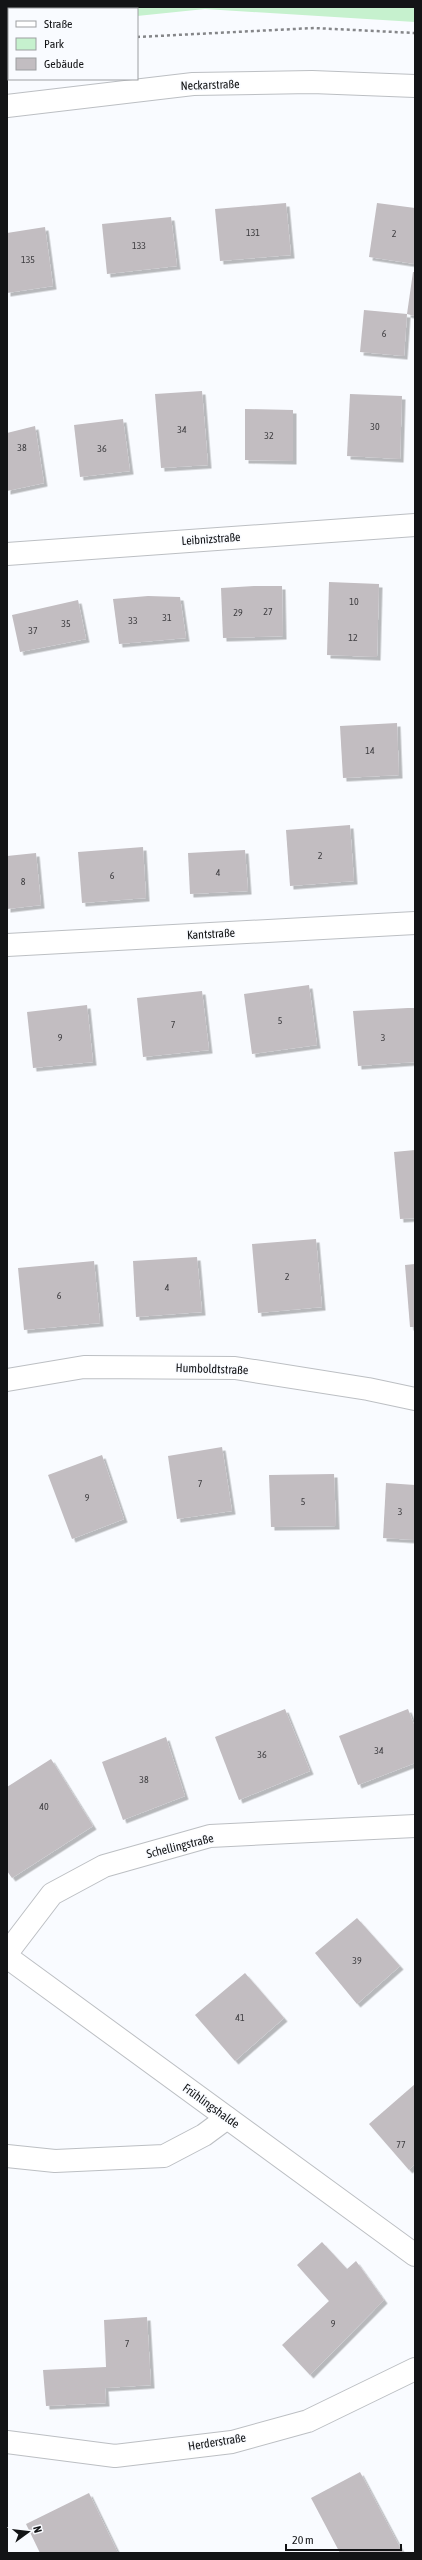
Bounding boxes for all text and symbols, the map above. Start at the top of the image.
legend [8,8,138,80]
text: Straße [44,17,72,31]
text: Park [44,37,65,51]
text: Gebäude [44,57,84,71]
street label: Neckarstraße [180,77,240,93]
house number: 131 [246,227,260,238]
house number: 2 [392,228,397,239]
house number: 133 [132,240,146,251]
house number: 135 [21,254,35,265]
house number: 6 [382,328,387,339]
house number: 30 [370,421,380,432]
house number: 34 [177,424,187,435]
house number: 32 [264,430,274,441]
house number: 38 [17,442,27,453]
house number: 36 [97,443,107,454]
street label: Leibnizstraße [181,530,241,548]
house number: 10 [349,596,359,607]
house number: 27 [263,606,273,617]
house number: 29 [233,607,243,618]
house number: 31 [162,612,172,623]
house number: 33 [128,615,138,626]
house number: 35 [61,618,71,629]
house number: 37 [28,625,38,636]
house number: 12 [348,632,358,643]
house number: 14 [365,745,375,756]
house number: 2 [318,850,323,861]
house number: 4 [216,867,221,878]
house number: 6 [110,870,115,881]
house number: 8 [21,876,26,887]
street label: Kantstraße [187,926,235,942]
house number: 5 [278,1015,283,1026]
house number: 7 [171,1019,176,1030]
house number: 9 [58,1032,63,1043]
house number: 3 [381,1032,386,1043]
house number: 2 [285,1271,290,1282]
house number: 4 [165,1282,170,1293]
house number: 6 [57,1290,62,1301]
street label: Humboldtstraße [175,1361,249,1377]
house number: 7 [198,1478,203,1489]
house number: 9 [85,1492,90,1503]
house number: 5 [301,1496,306,1507]
house number: 3 [398,1506,403,1517]
house number: 34 [374,1745,384,1756]
house number: 36 [257,1749,267,1760]
house number: 38 [139,1774,149,1785]
house number: 40 [39,1801,49,1812]
street label: Schellingstraße [145,1831,215,1861]
house number: 39 [352,1955,362,1966]
house number: 41 [235,2012,245,2023]
street label: Frühlingshalde [180,2081,242,2131]
house number: 77 [396,2139,406,2150]
house number: 9 [331,2318,336,2329]
house number: 7 [125,2338,130,2349]
street label: Herderstraße [187,2431,247,2453]
north arrow [8,2512,48,2552]
text: N [31,2525,44,2534]
scale bar [286,2526,401,2552]
text: 20 m [292,2533,314,2547]

